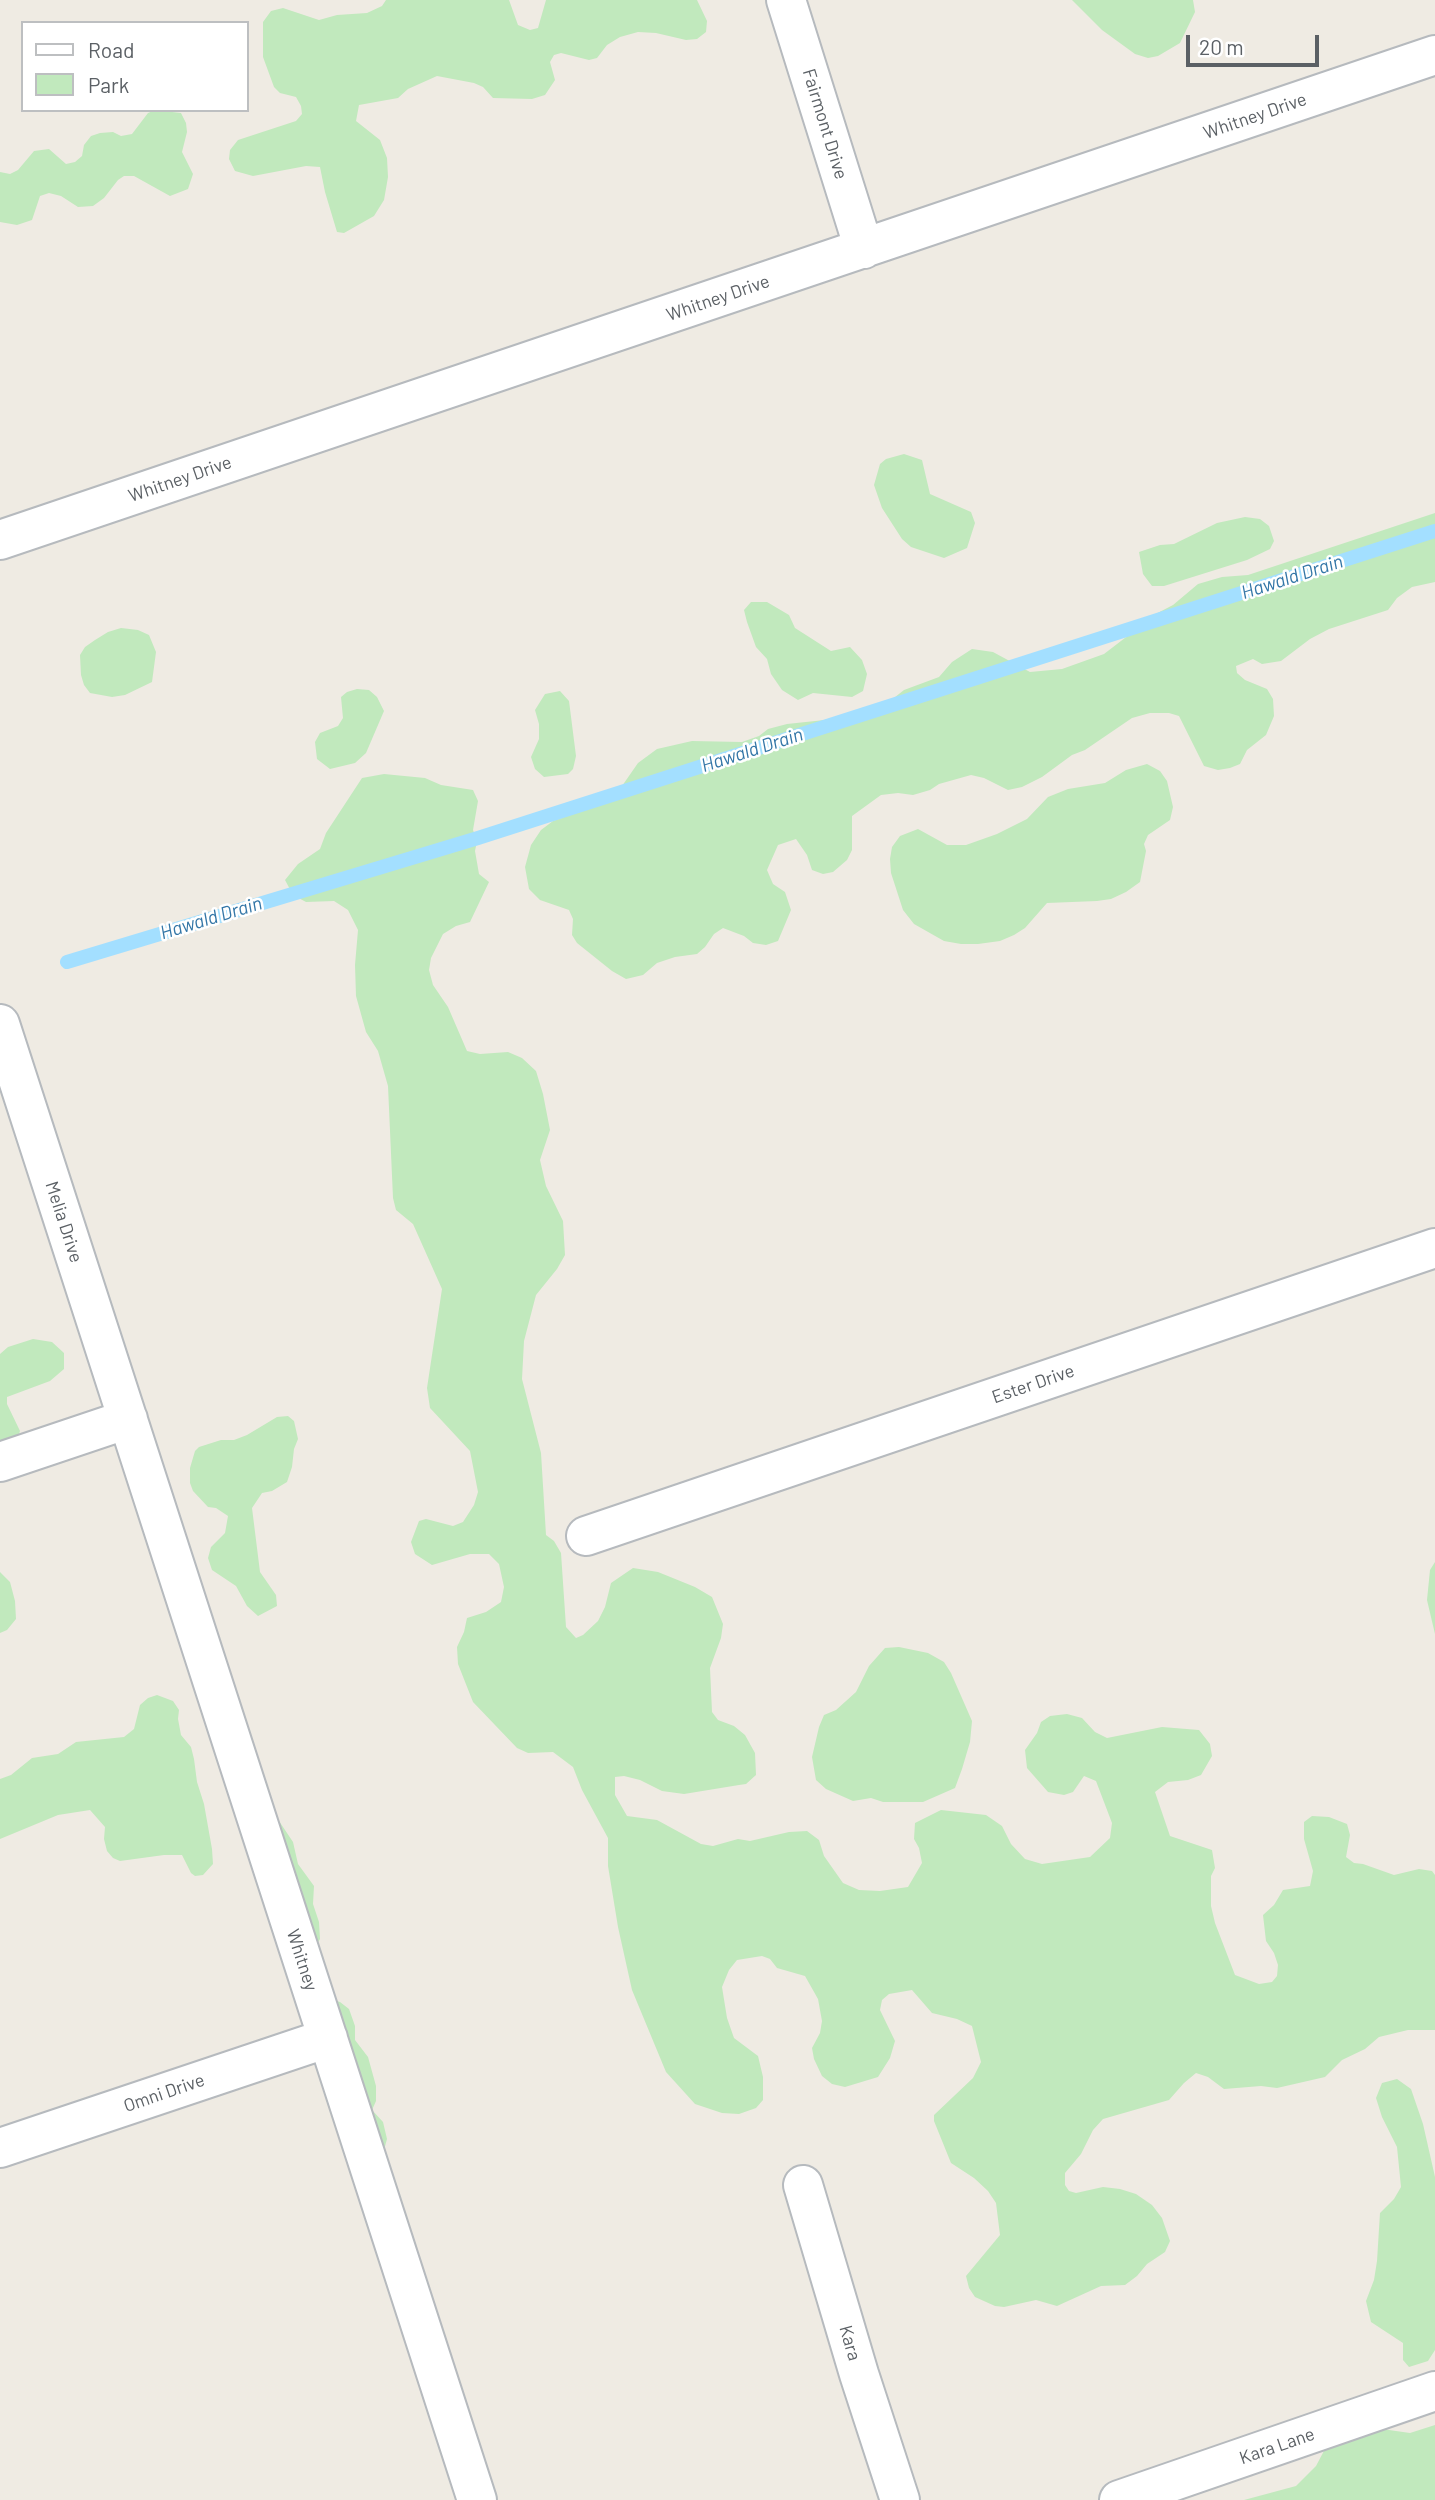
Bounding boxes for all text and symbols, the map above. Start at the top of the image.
legend [21,21,248,112]
scale bar [1190,21,1323,65]
text: 20 m [1199,34,1244,59]
text: Road [88,37,134,62]
street label: Fairmont Drive [798,66,852,182]
text: Park [88,72,129,97]
street label: Whitney Drive [1201,88,1309,144]
street label: Whitney Drive [664,270,772,326]
street label: Whitney Drive [126,451,234,507]
water label: Hawald Drain [1238,550,1346,604]
water label: Hawald Drain [698,723,806,777]
water label: Hawald Drain [157,892,265,944]
street label: Melia Drive [41,1179,87,1265]
street label: Ester Drive [989,1360,1077,1408]
street label: Whitney [282,1926,322,1994]
street label: Omni Drive [121,2069,207,2117]
street label: Kara [835,2323,865,2363]
street label: Kara Lane [1237,2423,1317,2469]

